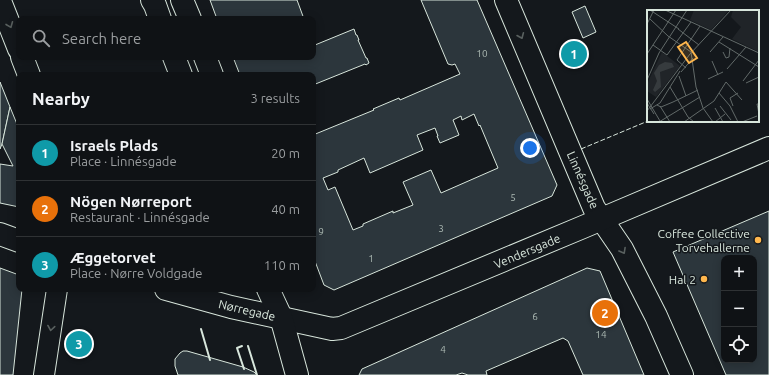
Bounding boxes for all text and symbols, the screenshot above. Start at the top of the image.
inset map [647,10,759,122]
search box [16,16,316,60]
one-way arrow [5,21,13,28]
icon: search [30,27,52,49]
text: Search here [62,30,141,47]
one-way arrow [517,32,525,39]
pin: 1 [561,39,587,69]
house number: 10 [476,48,488,59]
text: Nearby [32,89,90,108]
text: 3 results [250,91,300,105]
text: Israels Plads [70,137,158,154]
your location [520,138,540,158]
text: 1 [41,146,49,160]
text: 20 m [271,146,300,160]
street label: Linnésgade [565,149,601,211]
text: Place · Linnésgade [70,154,177,168]
house number: 5 [510,192,516,203]
text: Nögen Nørreport [70,193,192,210]
text: 2 [41,202,49,216]
text: 40 m [271,202,300,216]
text: Restaurant · Linnésgade [70,210,210,224]
house number: 3 [438,223,444,234]
house number: 9 [318,226,324,237]
place label: Coffee Collective Torvehallerne [658,227,750,254]
street label: Vendersgade [492,231,562,271]
marker: Coffee Collective Torvehallerne [753,235,763,245]
one-way arrow [619,247,626,255]
text: Æggetorvet [70,249,156,266]
house number: 1 [368,253,374,264]
map controls [721,255,757,363]
button: + [721,255,757,291]
text: 3 [41,258,49,272]
text: 110 m [264,258,300,272]
text: Place · Nørre Voldgade [70,266,202,280]
place label: Hal 2 [669,273,696,286]
marker: Hal 2 [699,274,709,284]
button: − [721,291,757,327]
street label: Nørregade [217,297,277,323]
pin: 2 [592,298,618,328]
house number: 6 [532,311,538,322]
one-way arrow [47,324,56,331]
button: locate [721,327,757,363]
pin: 3 [66,329,92,359]
house number: 14 [595,329,607,340]
house number: 4 [440,344,446,355]

